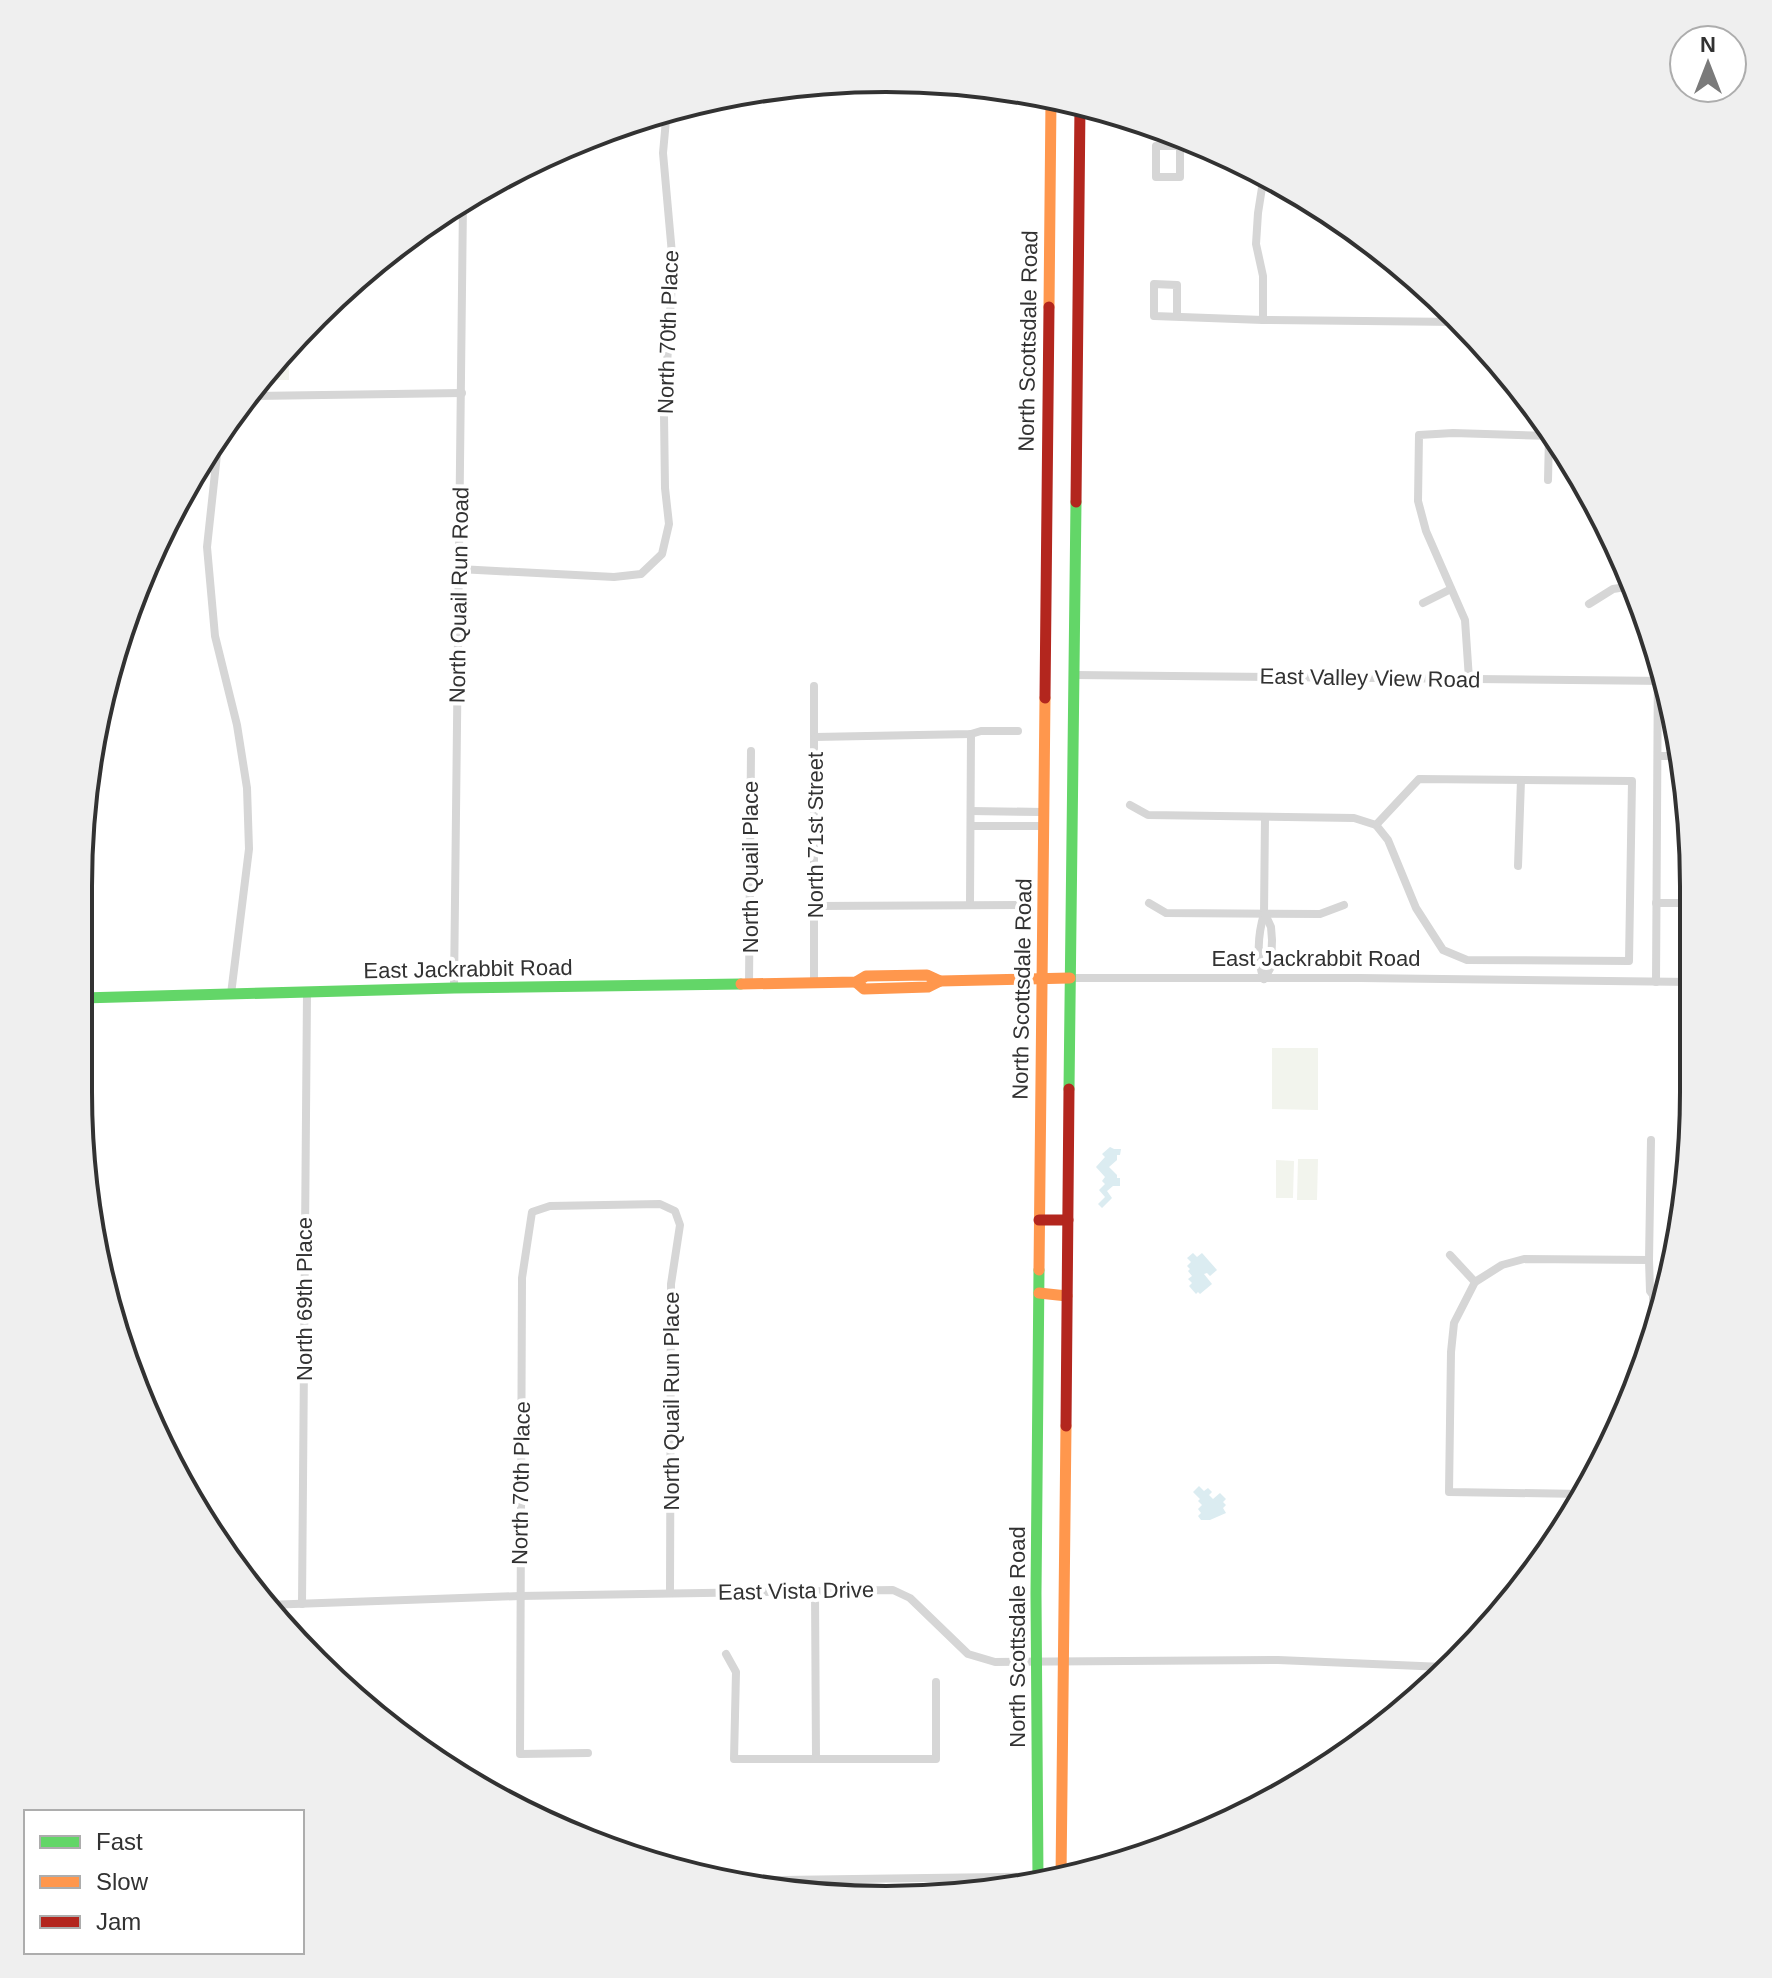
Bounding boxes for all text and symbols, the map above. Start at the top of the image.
north arrow [1668,24,1748,104]
text: N [1700,32,1716,57]
street label: North Scottsdale Road [1014,230,1042,452]
street label: North 70th Place [653,250,683,414]
street label: North Quail Run Road [445,487,473,703]
street label: East Valley View Road [1260,664,1480,692]
street label: North 71st Street [803,752,828,918]
street label: North Quail Place [738,781,763,953]
street label: North Scottsdale Road [1008,878,1036,1100]
street label: East Jackrabbit Road [1211,946,1421,971]
street label: East Jackrabbit Road [363,955,573,983]
street label: North 69th Place [292,1217,317,1381]
street label: North Quail Run Place [659,1292,684,1510]
street label: North 70th Place [507,1401,535,1565]
street label: North Scottsdale Road [1005,1526,1030,1748]
street label: East Vista Drive [718,1577,874,1605]
legend [24,1810,304,1954]
text: Fast [96,1828,143,1855]
text: Slow [96,1868,149,1895]
text: Jam [96,1908,141,1935]

